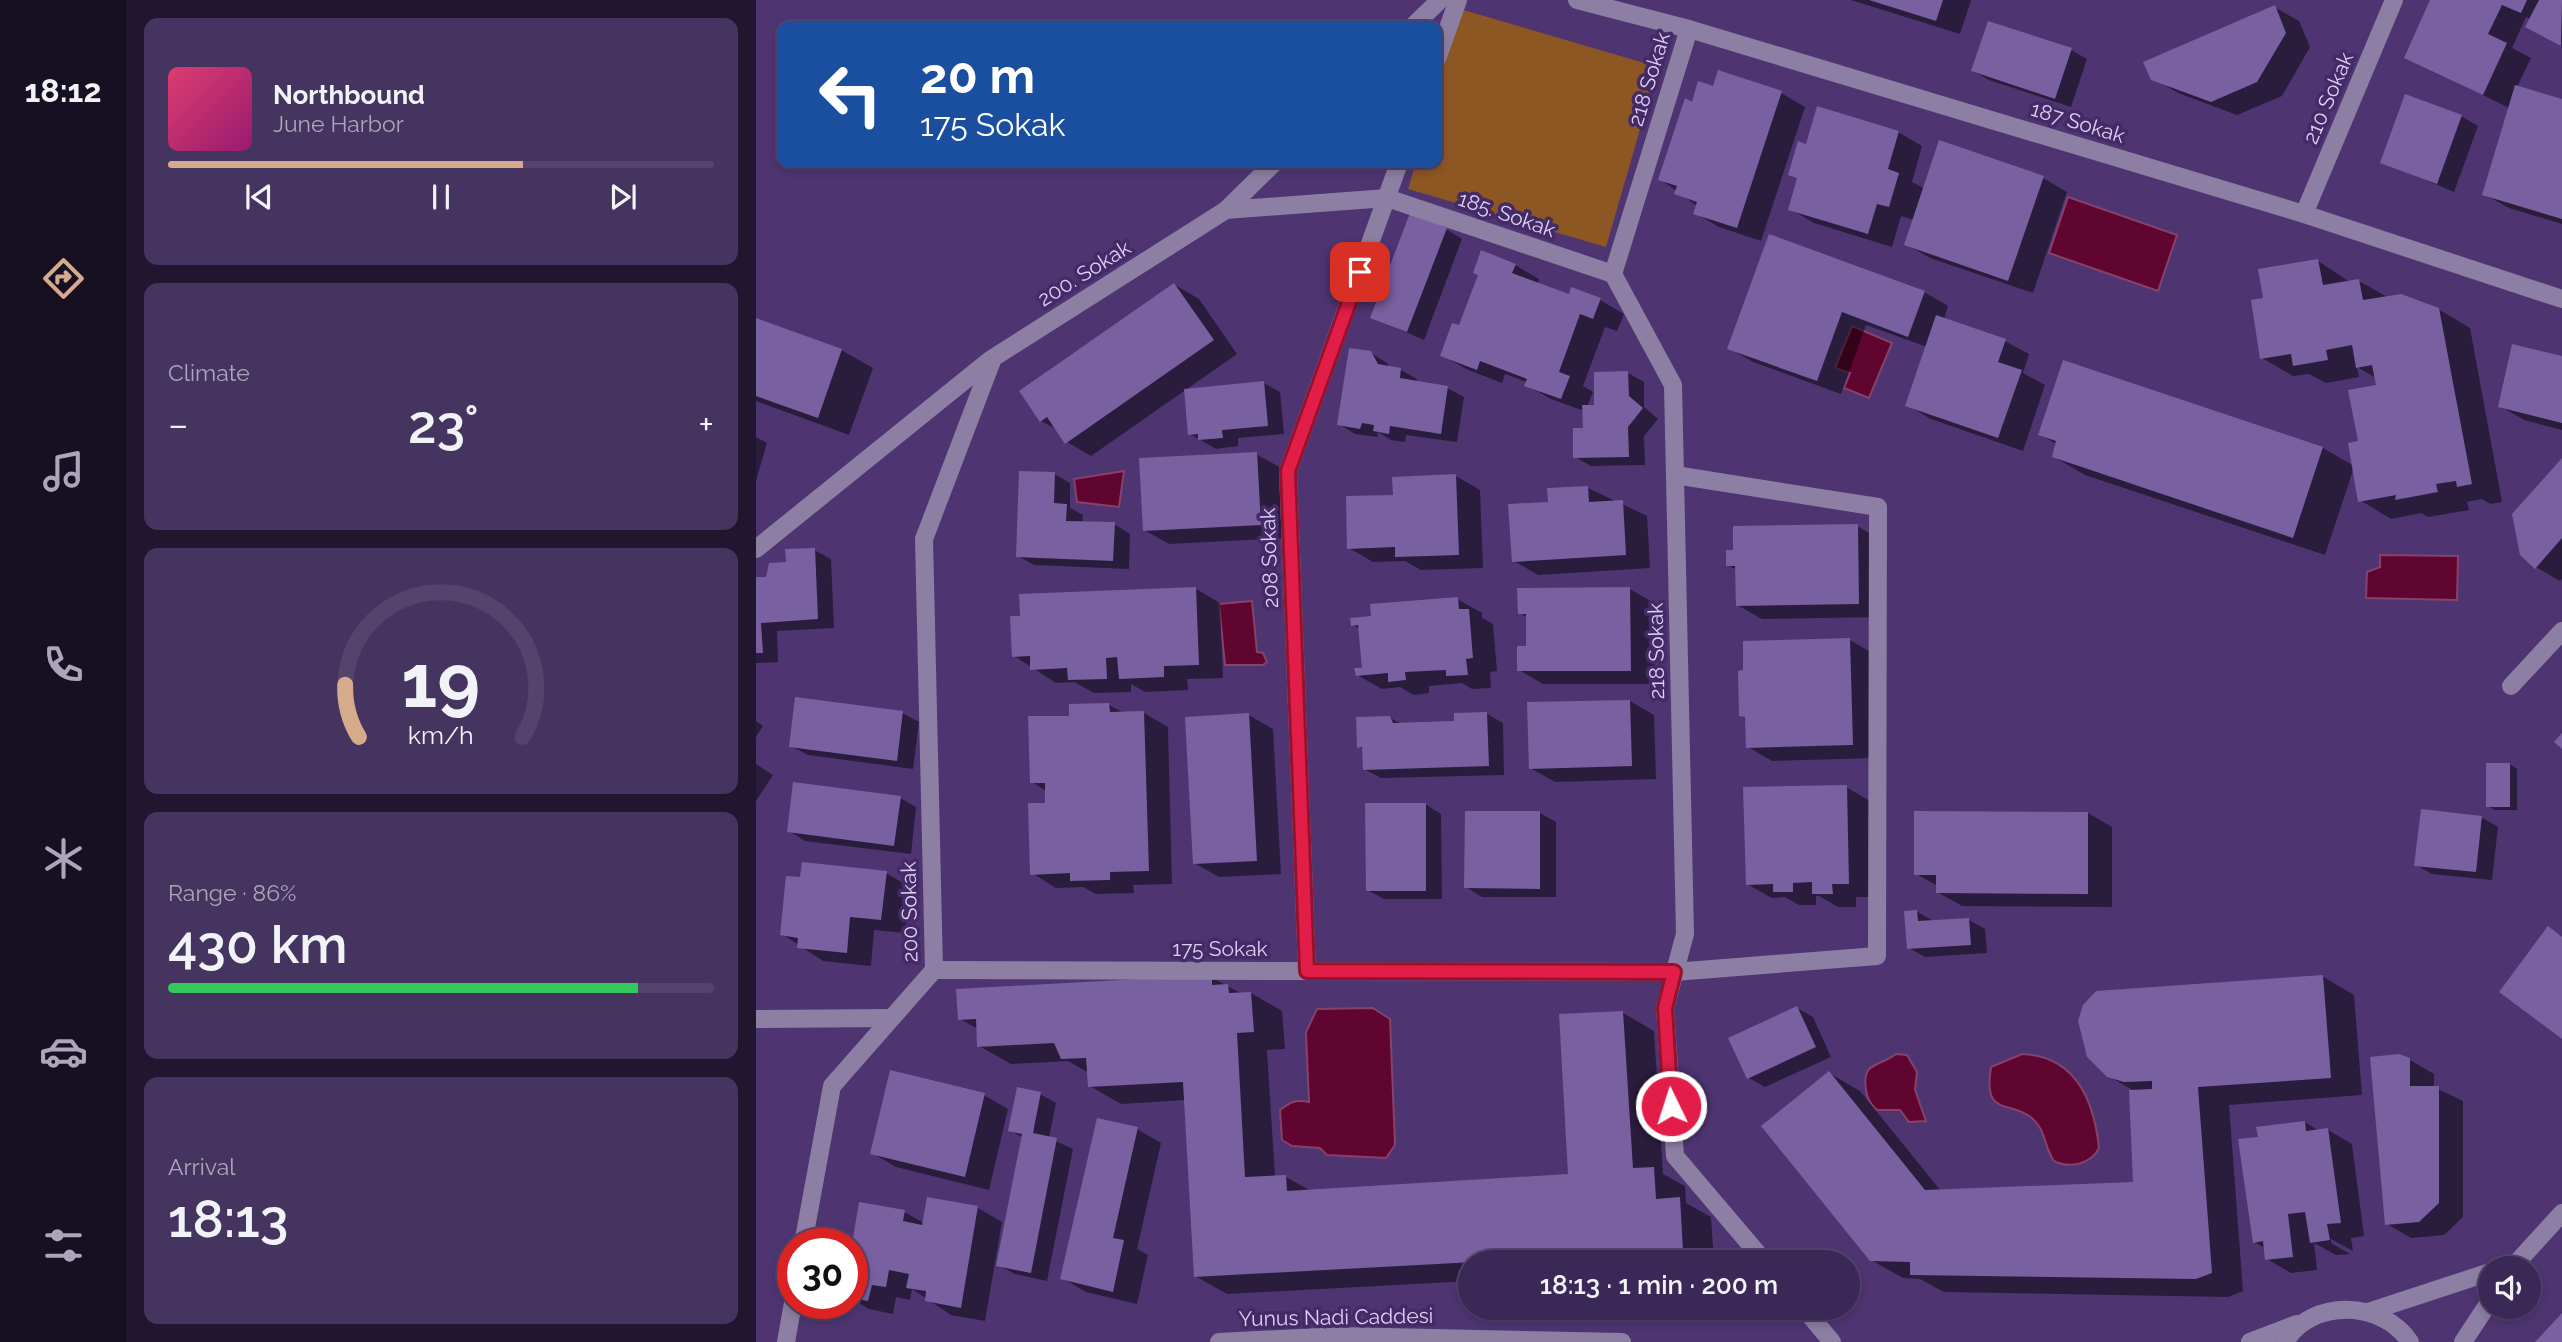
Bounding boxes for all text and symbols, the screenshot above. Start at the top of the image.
street label: 218 Sokak [1623,29,1675,129]
text: 20 m [920,47,1035,104]
street label: 210 Sokak [2298,48,2358,148]
icon: left [805,49,896,140]
text: 18:12 [25,72,101,109]
text: Northbound [273,80,425,110]
street label: 187 Sokak [2028,96,2128,148]
text: 175 Sokak [920,106,1066,143]
text: June Harbor [273,110,404,137]
icon: previous [240,178,278,216]
icon: pause [422,178,460,216]
icon: next [604,178,642,216]
street label: 185. Sokak [1455,186,1559,242]
street label: 200. Sokak [1033,235,1135,311]
pin [1330,242,1390,302]
icon: arrive [1341,253,1379,291]
icon: directions [39,254,88,303]
text: Climate [168,359,250,386]
text: 23° [408,394,479,455]
text: − [168,402,188,447]
text: + [698,402,714,447]
icon: music [39,447,88,496]
street label: 208 Sokak [1255,507,1283,609]
street label: 218 Sokak [1643,602,1669,700]
text: 19 [402,639,480,724]
icon: phone [39,640,88,689]
text: km/h [408,720,474,750]
icon: climate [39,834,88,883]
street label: 200 Sokak [896,861,922,963]
text: Range · 86% [168,879,297,906]
text: 430 km [168,914,347,975]
street label: 175 Sokak [1172,936,1268,961]
icon: car [39,1027,88,1076]
position arrow [1634,1069,1708,1143]
text: Arrival [168,1153,235,1180]
text: 18:13 [168,1188,288,1249]
icon: filters [39,1221,88,1270]
speed limit sign: 30 [777,1228,868,1319]
map controls [2478,1256,2541,1319]
button: sound [2478,1256,2541,1319]
text: 18:13 · 1 min · 200 m [1540,1270,1778,1300]
street label: Yunus Nadi Caddesi [1238,1303,1434,1331]

